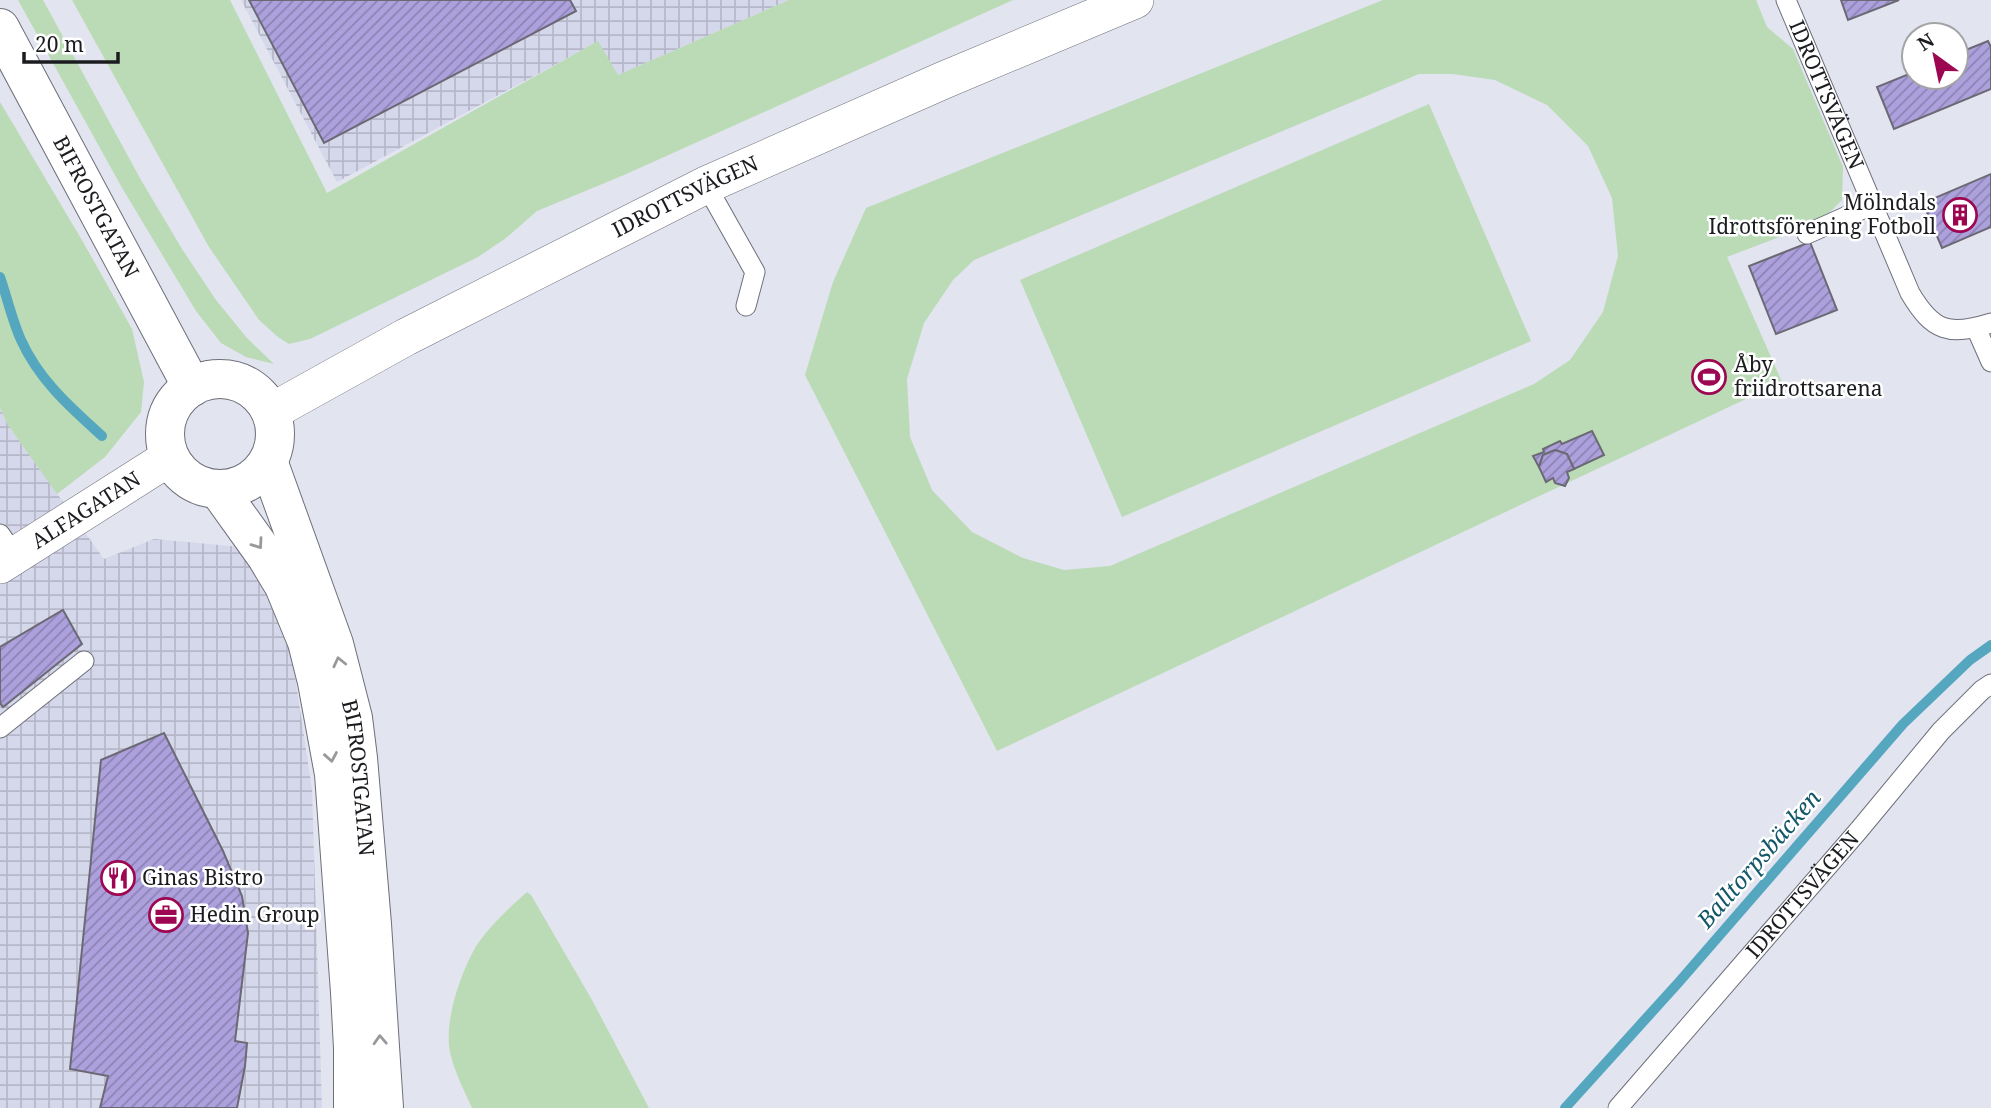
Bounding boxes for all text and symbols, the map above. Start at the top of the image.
street label: IDROTTSVÄGEN [1783,16,1871,173]
scale bar [24,21,119,65]
north arrow [1900,21,1970,91]
text: N [1912,27,1939,57]
text: 20 m [35,30,84,58]
street label: BIFROSTGATAN [47,131,146,282]
street label: IDROTTSVÄGEN [607,149,762,243]
place label: Mölndals Idrottsförening Fotboll [1708,188,1936,240]
building icon: Mölndals Idrottsförening Fotboll [1941,196,1979,234]
place label: Åby friidrottsarena [1734,350,1883,402]
sports icon: Åby friidrottsarena [1690,358,1728,396]
street label: ALFAGATAN [26,464,145,555]
one-way arrow [250,536,262,549]
one-way arrow [332,657,347,669]
street label: BIFROSTGATAN [336,696,381,857]
one-way arrow [323,751,338,763]
water label: Balltorpsbäcken [1688,782,1828,935]
street label: IDROTTSVÄGEN [1739,825,1865,964]
restaurant icon: Ginas Bistro [99,859,137,897]
place label: Ginas Bistro [142,863,263,891]
office icon: Hedin Group [147,896,185,934]
place label: Hedin Group [190,900,320,928]
one-way arrow [373,1034,388,1045]

